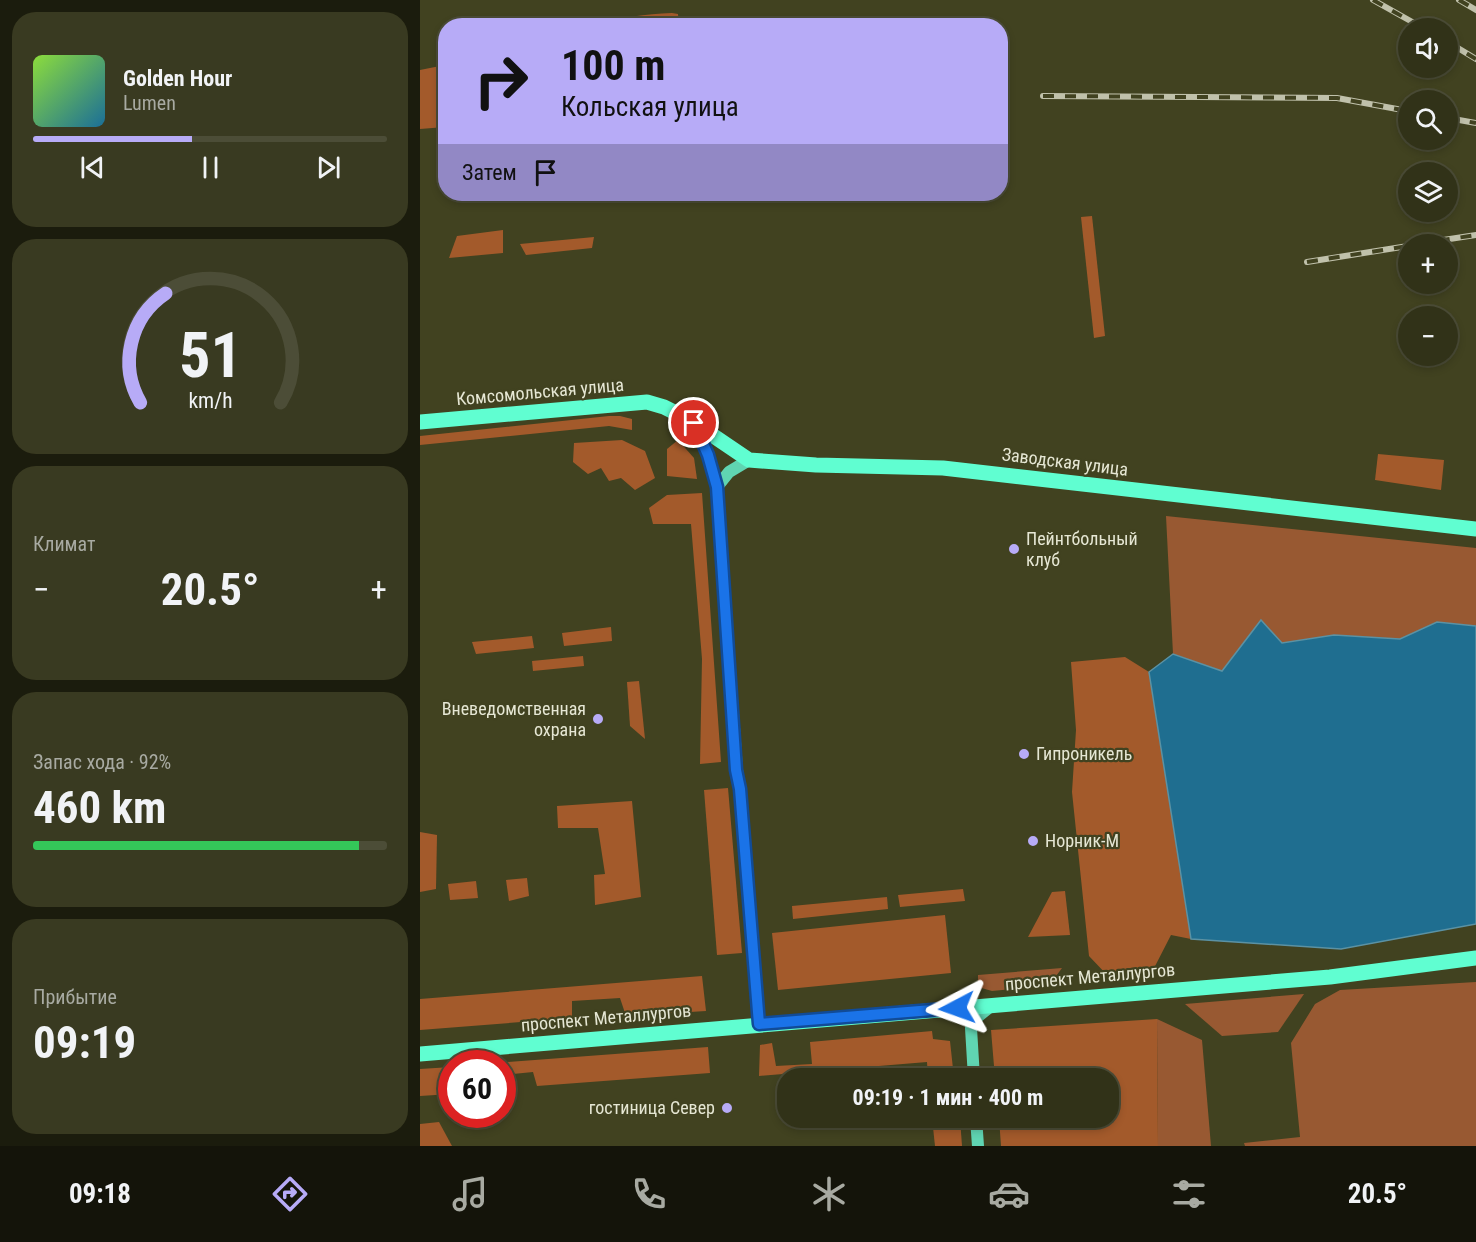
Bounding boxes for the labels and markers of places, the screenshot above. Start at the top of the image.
pin [668,397,719,448]
place label: Пейнтбольный клуб [1026,528,1138,570]
marker: Пейнтбольный клуб [1007,542,1021,556]
place label: Вневедомственная охрана [442,698,586,740]
marker: Вневедомственная охрана [591,712,605,726]
place label: Гипроникель [1036,743,1132,764]
marker: Гипроникель [1017,747,1031,761]
place label: Норник-М [1045,830,1119,851]
marker: Норник-М [1026,834,1040,848]
place label: гостиница Север [589,1097,715,1118]
marker: гостиница Север [720,1101,734,1115]

